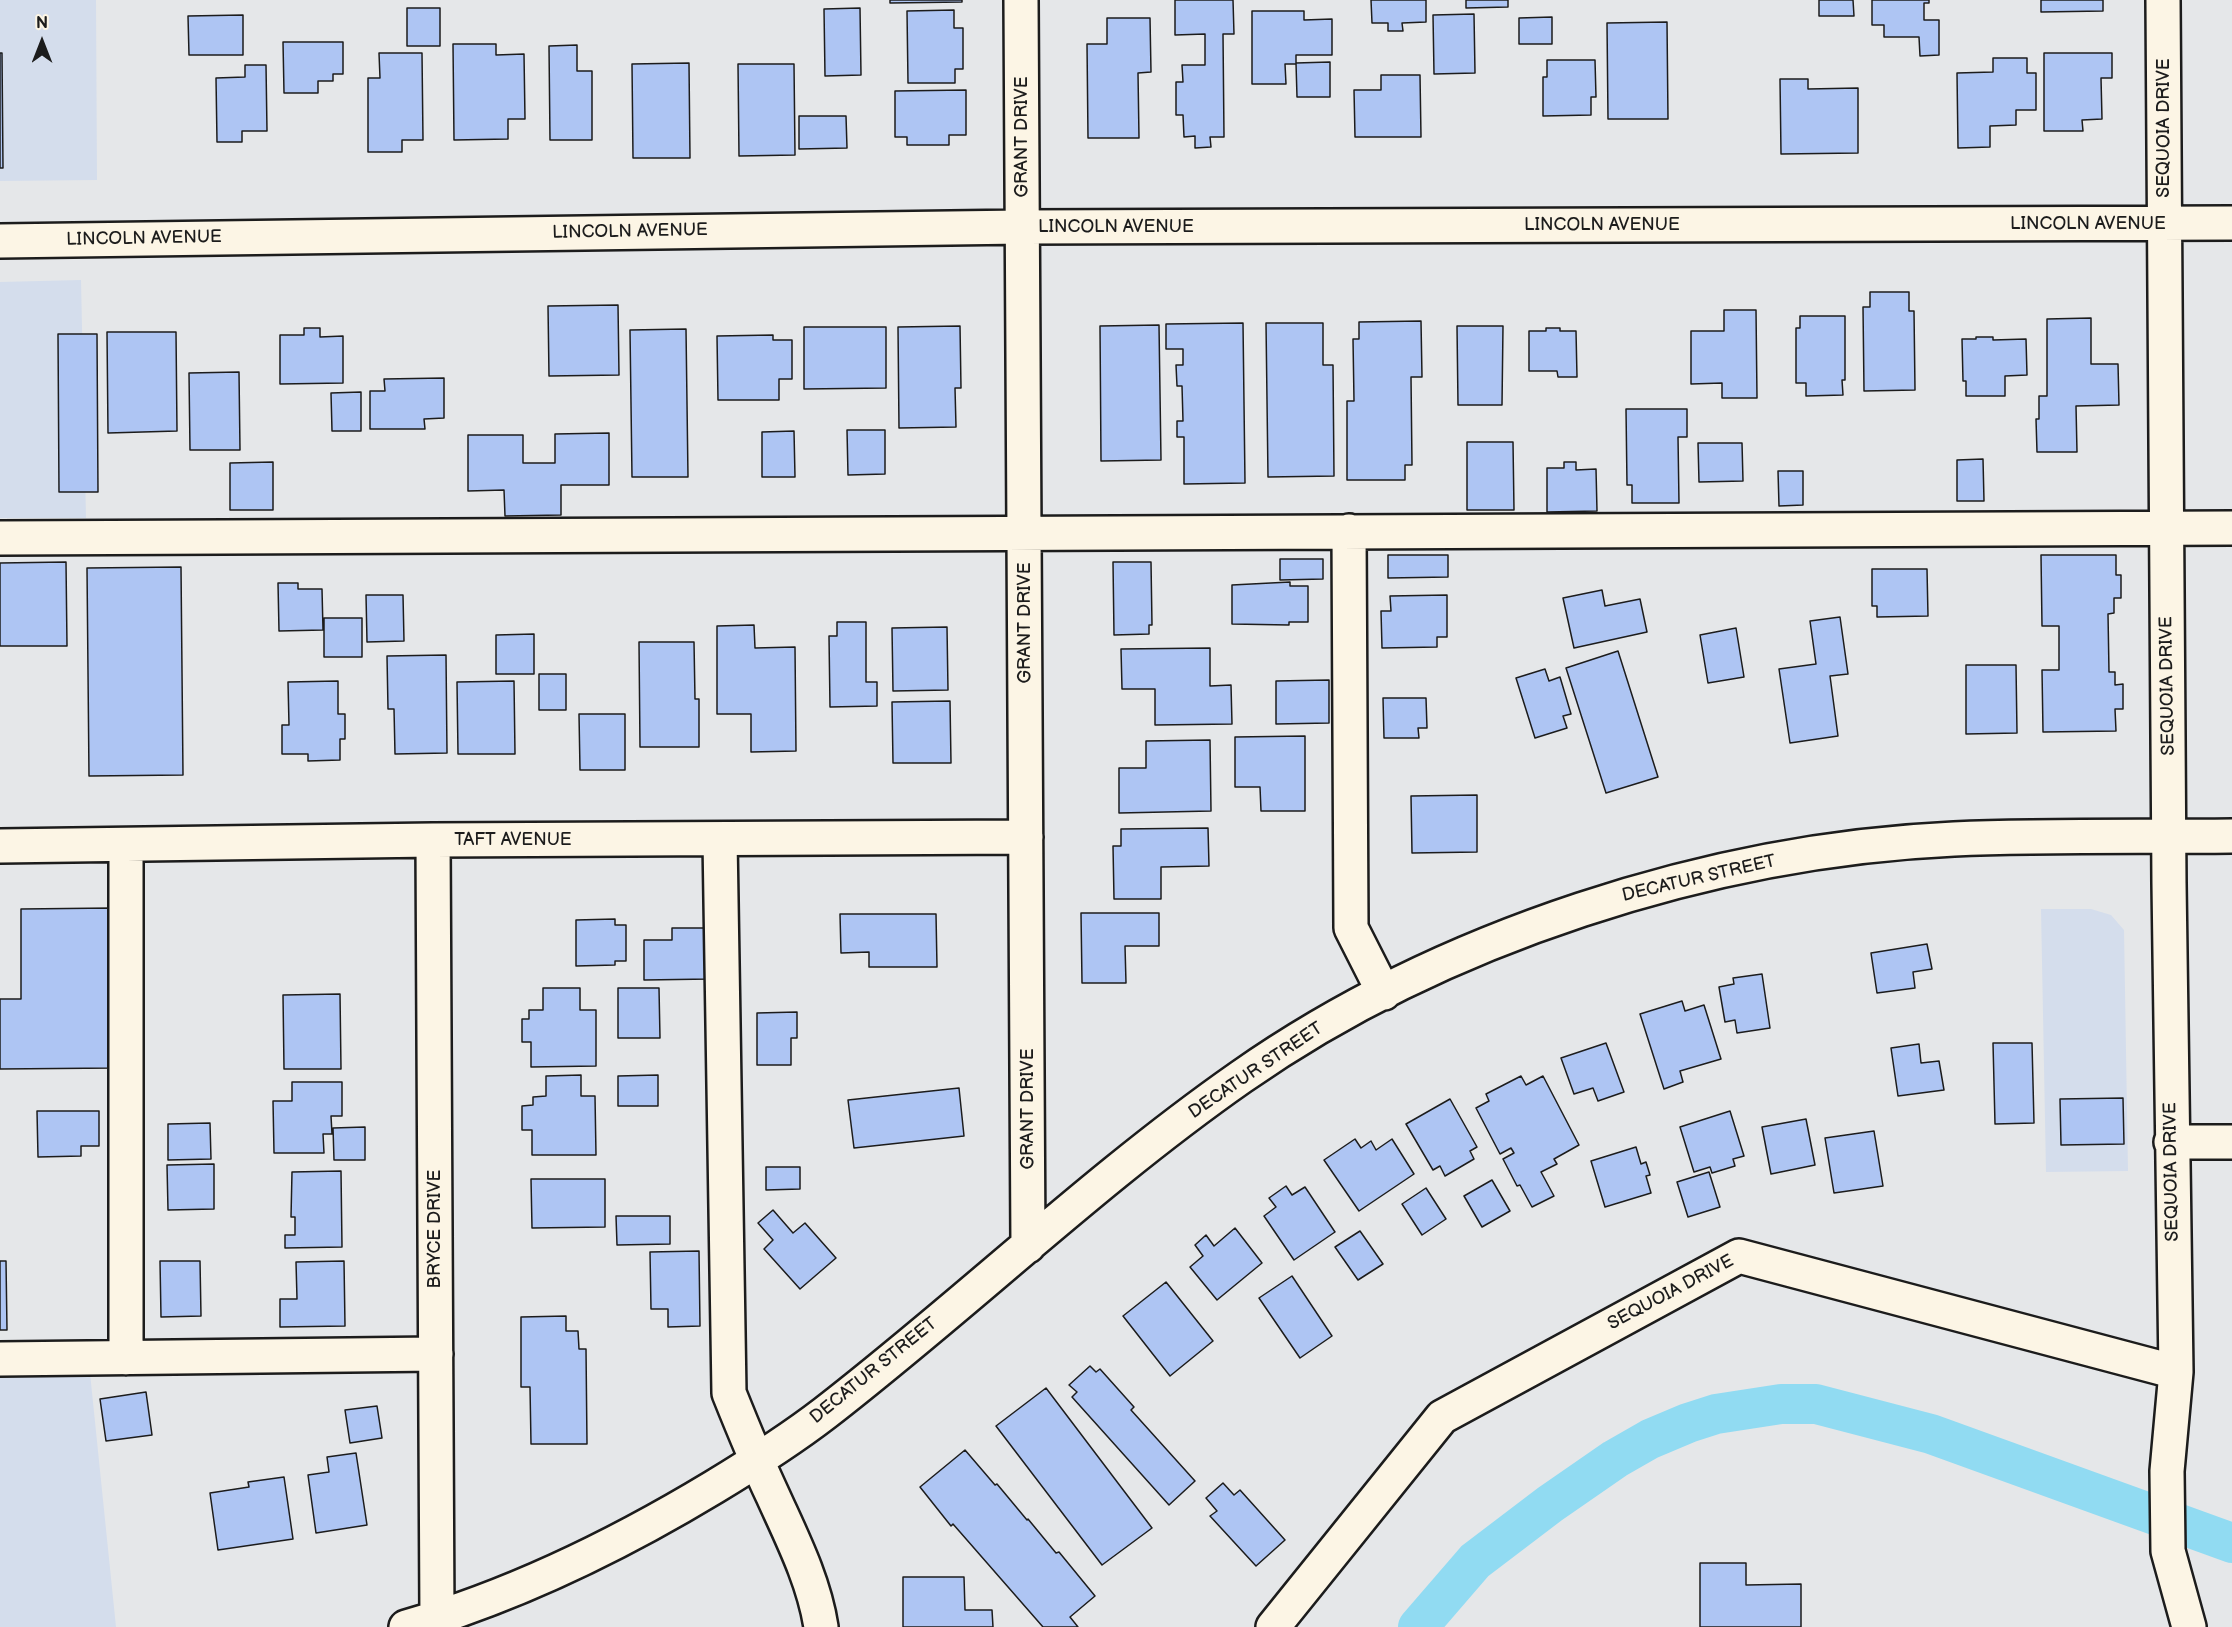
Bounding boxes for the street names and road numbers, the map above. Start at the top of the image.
street label: SEQUOIA DRIVE [2153,58,2175,198]
street label: GRANT DRIVE [1011,77,1033,197]
street label: LINCOLN AVENUE [2010,213,2166,235]
street label: LINCOLN AVENUE [1524,214,1680,236]
street label: LINCOLN AVENUE [1038,216,1194,238]
street label: LINCOLN AVENUE [552,220,708,244]
street label: LINCOLN AVENUE [66,227,222,251]
street label: GRANT DRIVE [1014,563,1036,683]
street label: SEQUOIA DRIVE [2156,616,2180,756]
street label: TAFT AVENUE [454,829,572,851]
street label: DECATUR STREET [1620,851,1778,907]
street label: DECATUR STREET [1185,1018,1327,1124]
street label: GRANT DRIVE [1017,1049,1039,1169]
street label: SEQUOIA DRIVE [2160,1102,2184,1242]
street label: BRYCE DRIVE [424,1170,446,1288]
street label: SEQUOIA DRIVE [1604,1251,1738,1335]
street label: DECATUR STREET [806,1313,942,1429]

